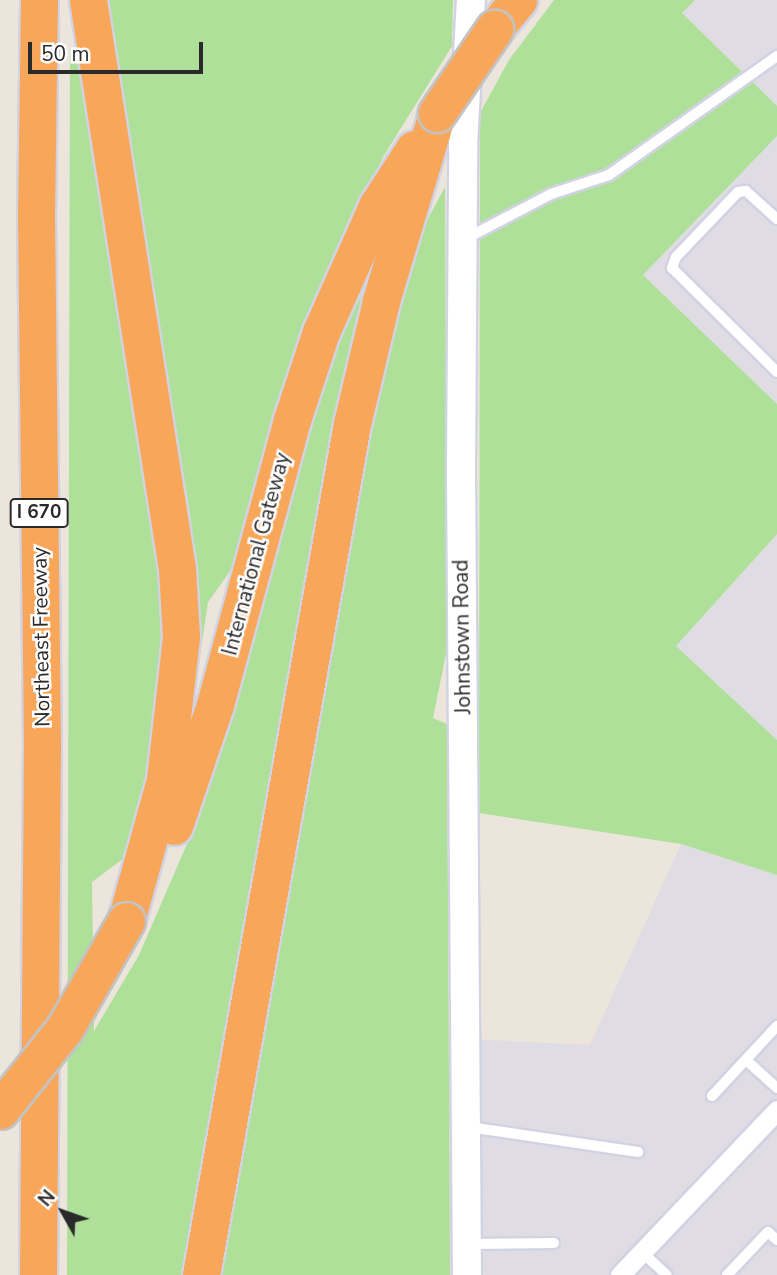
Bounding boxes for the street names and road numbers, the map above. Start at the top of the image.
street label: International Gateway [217,450,295,658]
road number: I 670 [9,498,69,528]
street label: Northeast Freeway [27,547,55,727]
street label: Johnstown Road [448,559,476,715]

